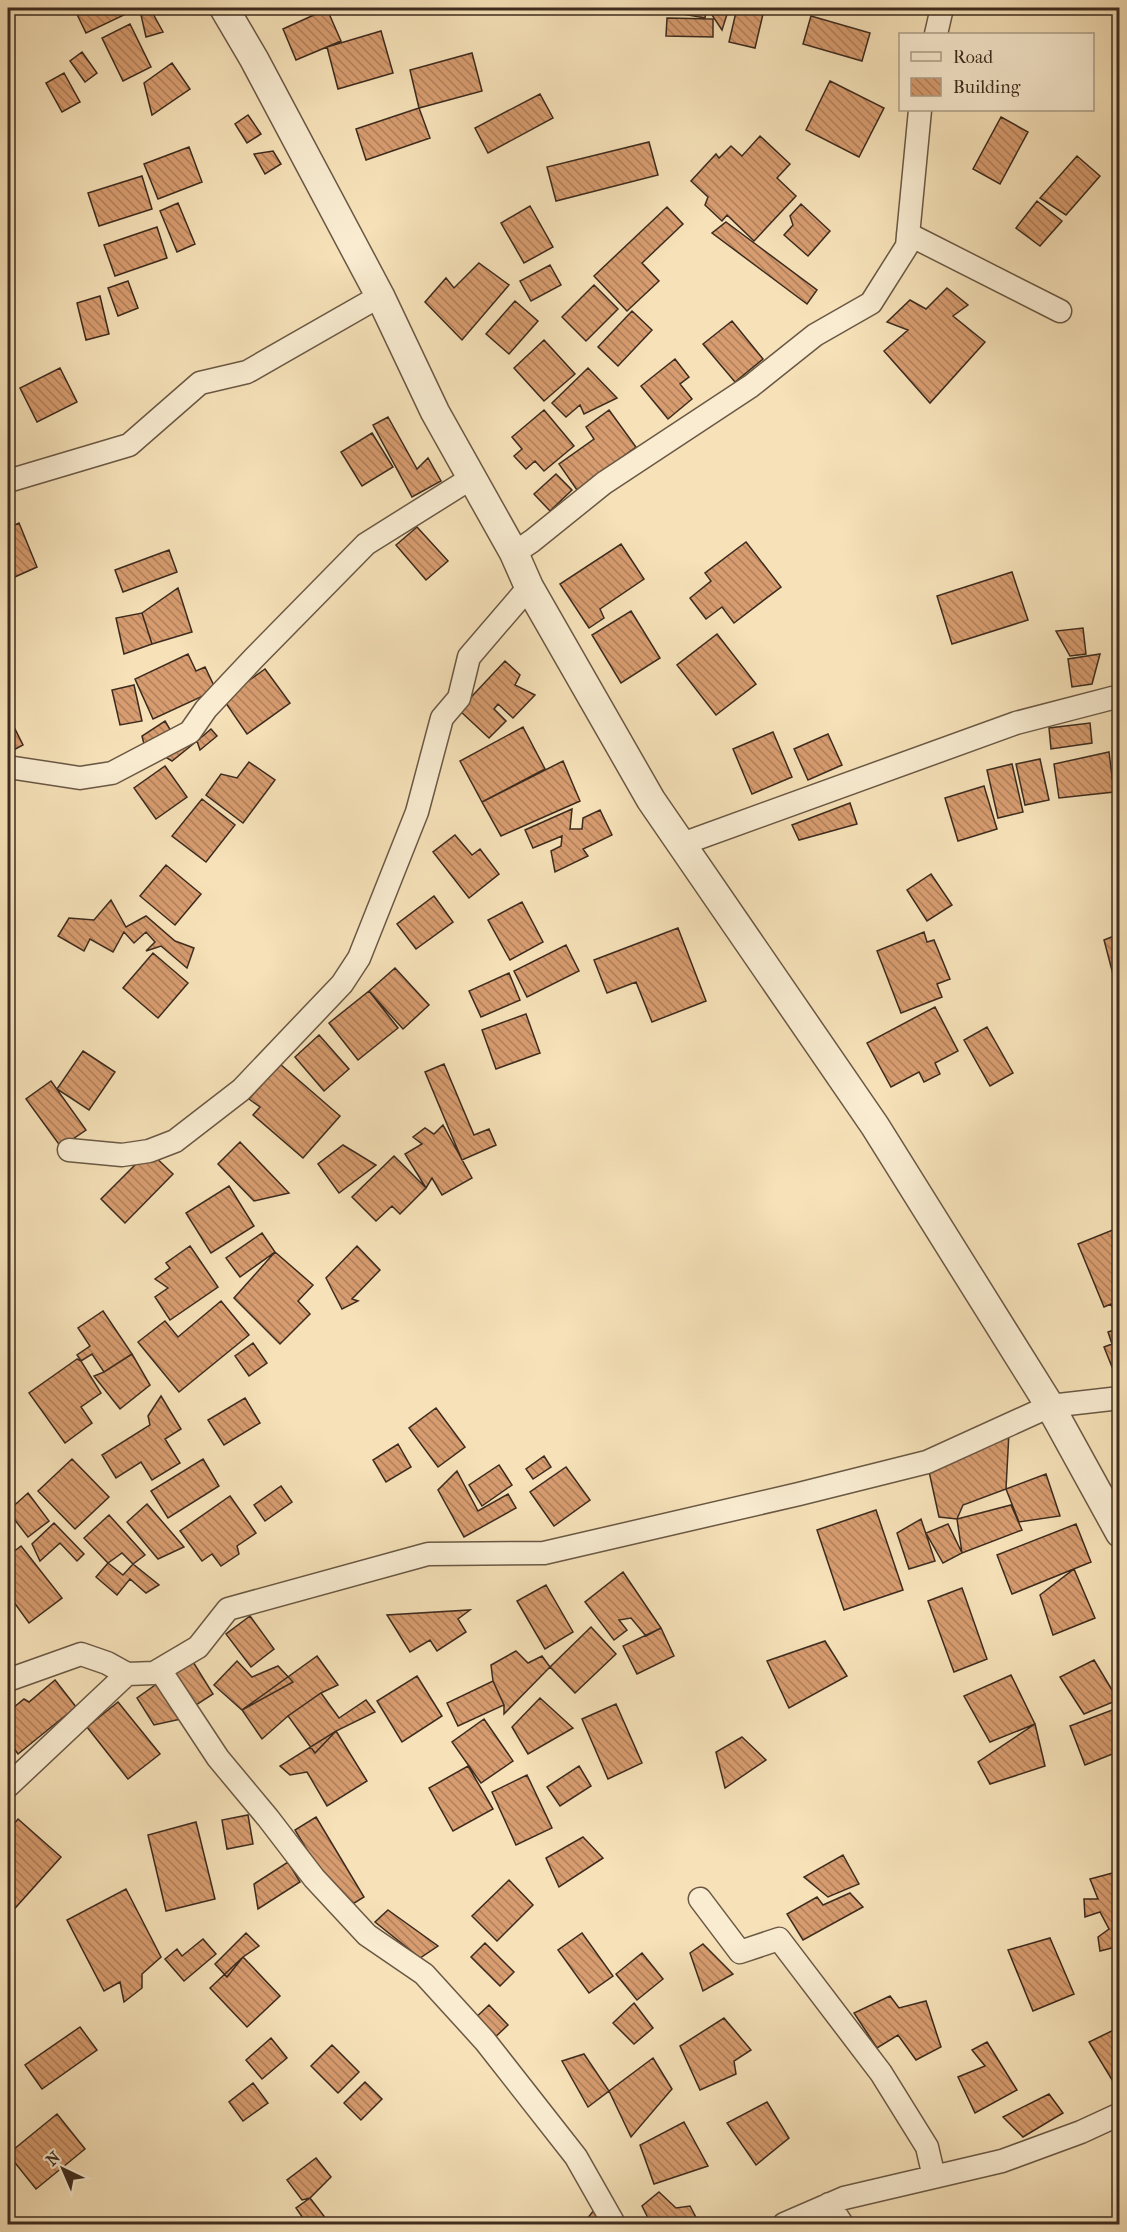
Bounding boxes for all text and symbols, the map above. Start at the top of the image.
legend [899,33,1094,111]
text: Road [953,47,993,68]
text: Building [953,77,1021,98]
north arrow [33,2139,93,2199]
text: N [42,2147,65,2170]

